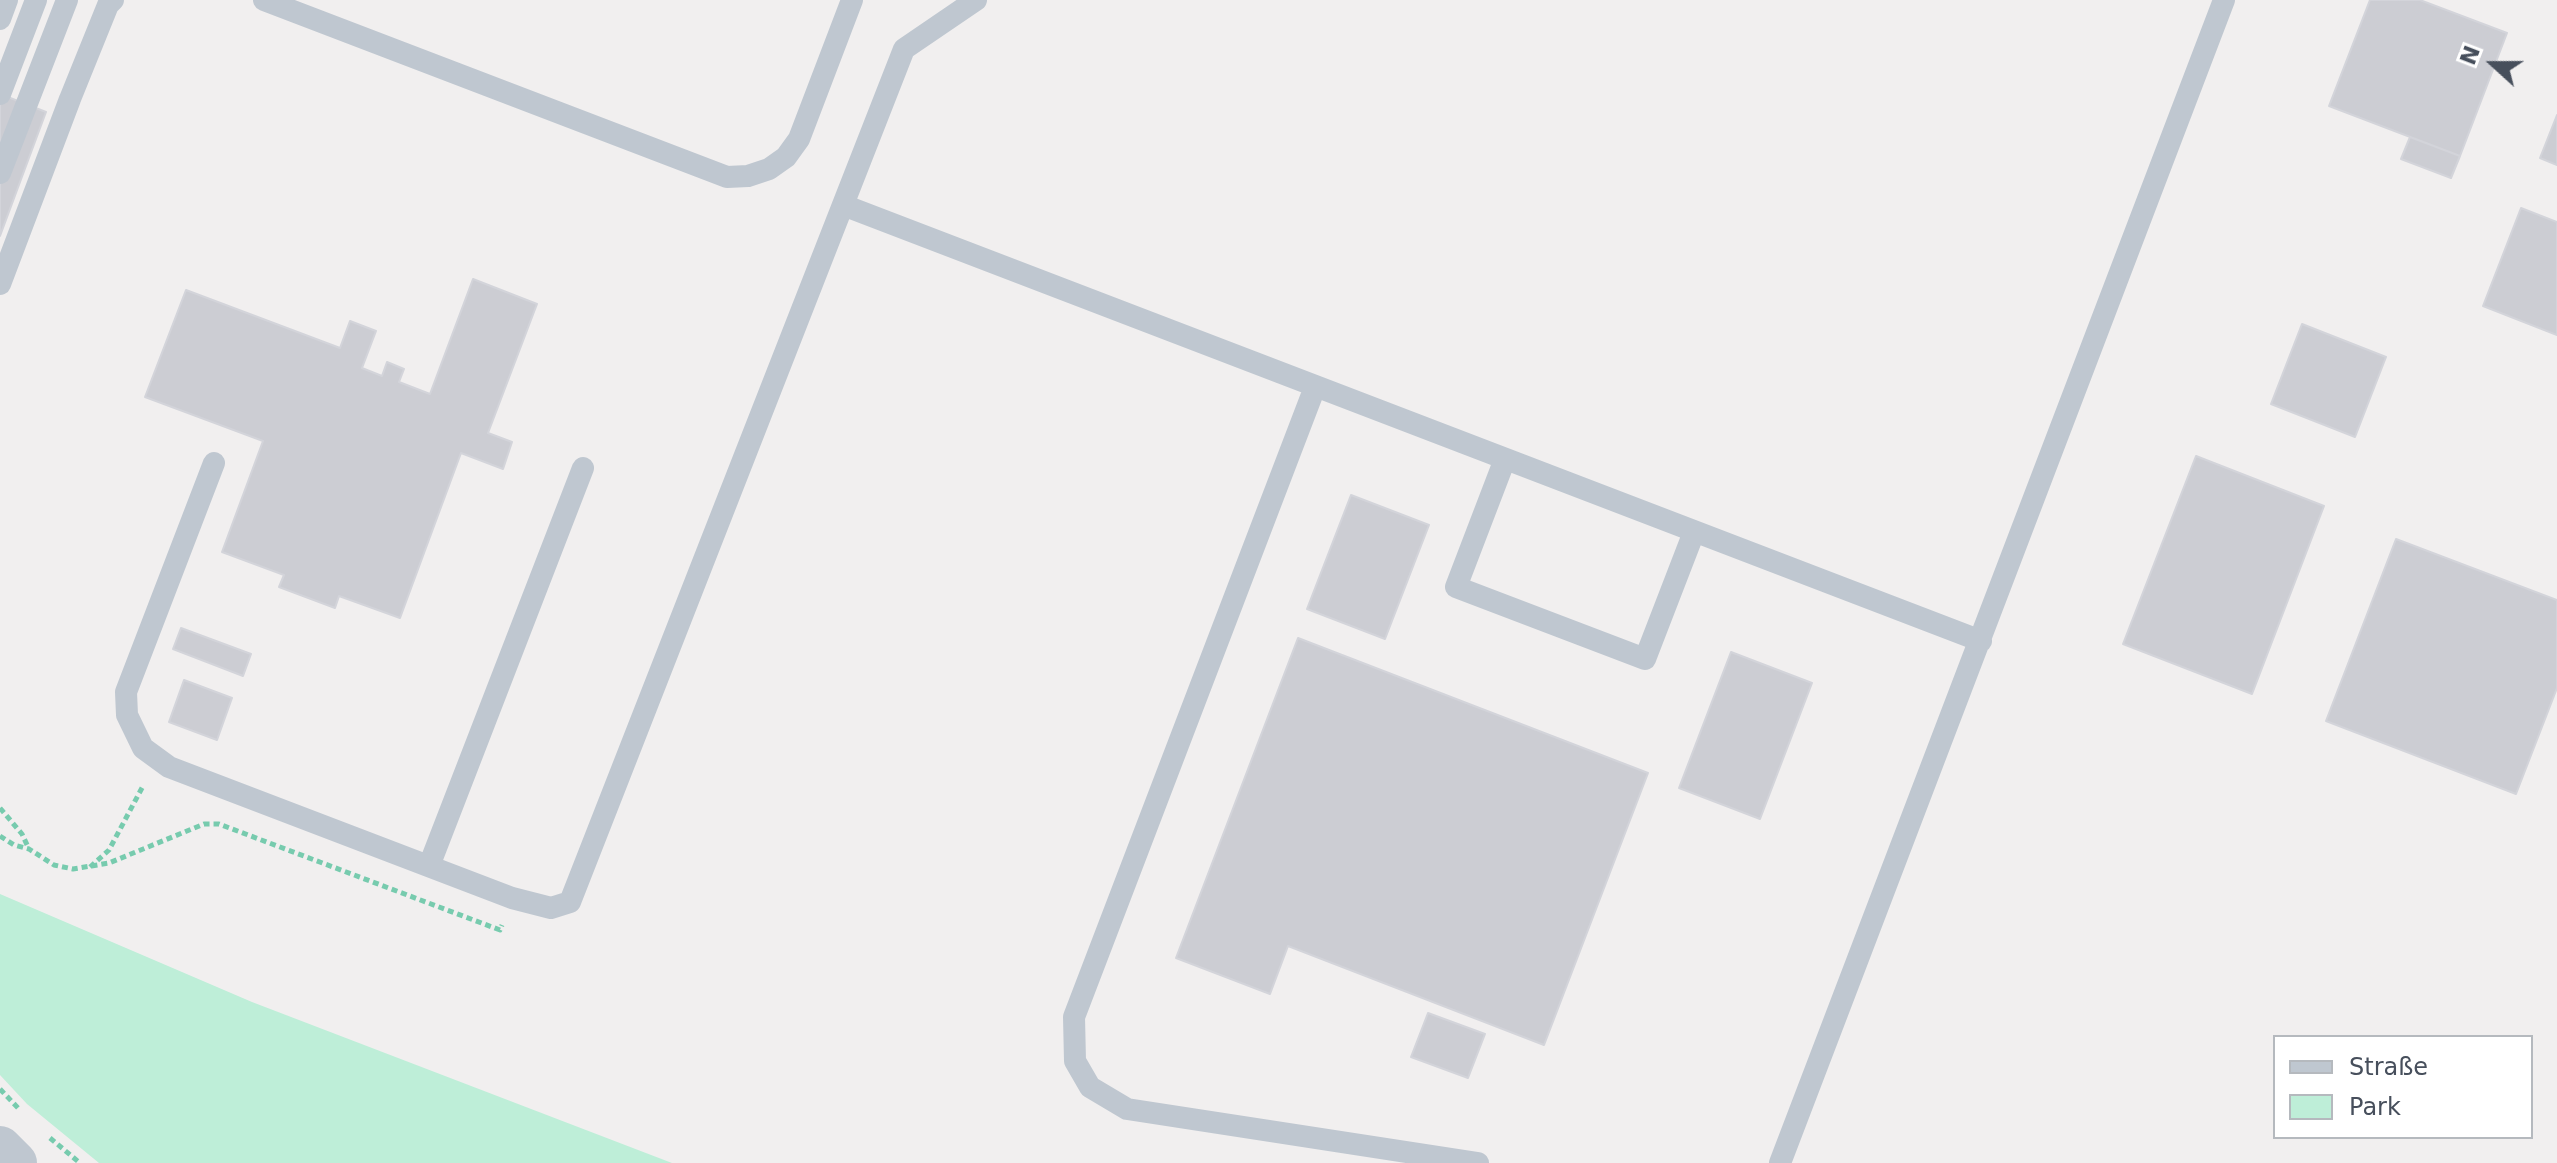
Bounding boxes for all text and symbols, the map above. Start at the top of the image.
north arrow [2453,24,2533,104]
text: N [2455,42,2485,68]
legend [2273,1035,2533,1139]
text: Straße [2349,1053,2428,1081]
text: Park [2349,1093,2401,1121]

